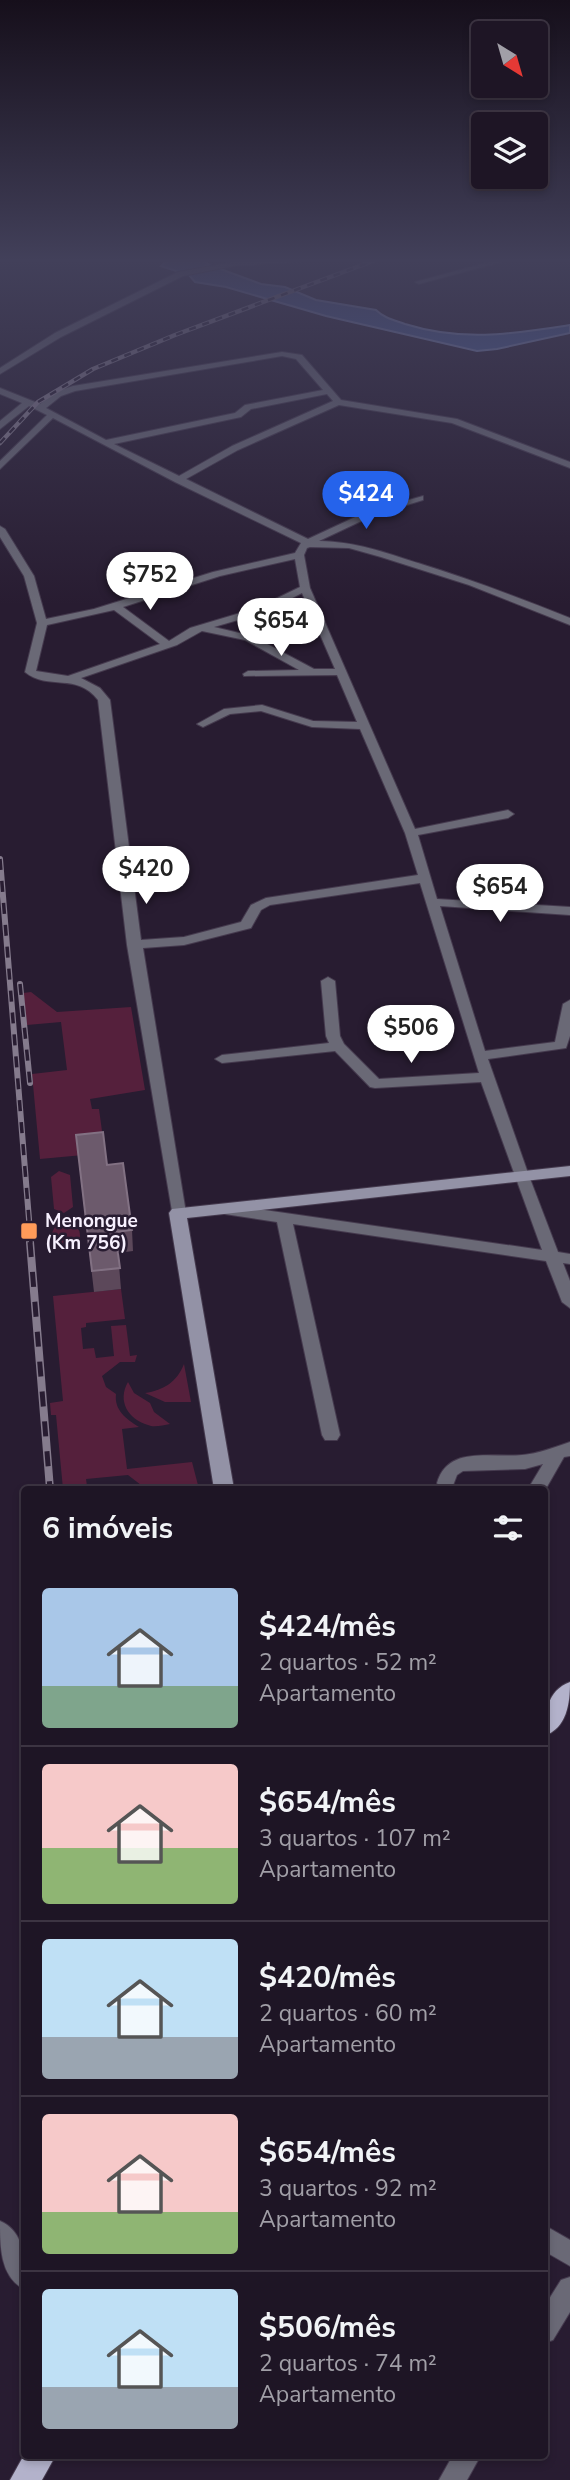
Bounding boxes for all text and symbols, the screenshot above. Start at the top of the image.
north arrow [471,21,548,98]
map controls [471,21,548,189]
button: layers [471,112,548,189]
pin: $424 [325,472,407,531]
text: $424 [338,478,394,509]
pin: $752 [109,552,191,612]
text: $752 [122,559,178,590]
pin: $654 [240,598,322,658]
text: $654 [253,605,309,636]
pin: $420 [105,846,187,906]
text: $420 [118,853,174,884]
pin: $654 [459,864,541,924]
text: $654 [472,871,528,902]
pin: $506 [370,1006,452,1065]
text: $506 [383,1012,439,1043]
place label: Menongue (Km 756) [45,1208,138,1256]
marker: Menongue (Km 756) [19,1221,39,1241]
text: 6 imóveis [42,1508,173,1549]
icon: filters [489,1509,527,1547]
text: $424/mês [259,1606,396,1647]
icon: home [98,1616,182,1700]
text: 2 quartos · 52 m² [259,1647,437,1678]
text: Apartamento [259,1678,396,1709]
text: $654/mês [259,1782,396,1823]
icon: home [98,1792,182,1876]
text: 3 quartos · 107 m² [259,1823,451,1854]
text: Apartamento [259,1854,396,1885]
text: $420/mês [259,1957,396,1998]
icon: home [98,1967,182,2051]
text: 2 quartos · 60 m² [259,1998,437,2029]
text: Apartamento [259,2029,396,2060]
text: $654/mês [259,2132,396,2173]
icon: home [98,2142,182,2226]
text: 3 quartos · 92 m² [259,2173,437,2204]
text: Apartamento [259,2204,396,2235]
text: $506/mês [259,2307,396,2348]
icon: home [98,2317,182,2401]
text: 2 quartos · 74 m² [259,2348,437,2379]
text: Apartamento [259,2379,396,2410]

